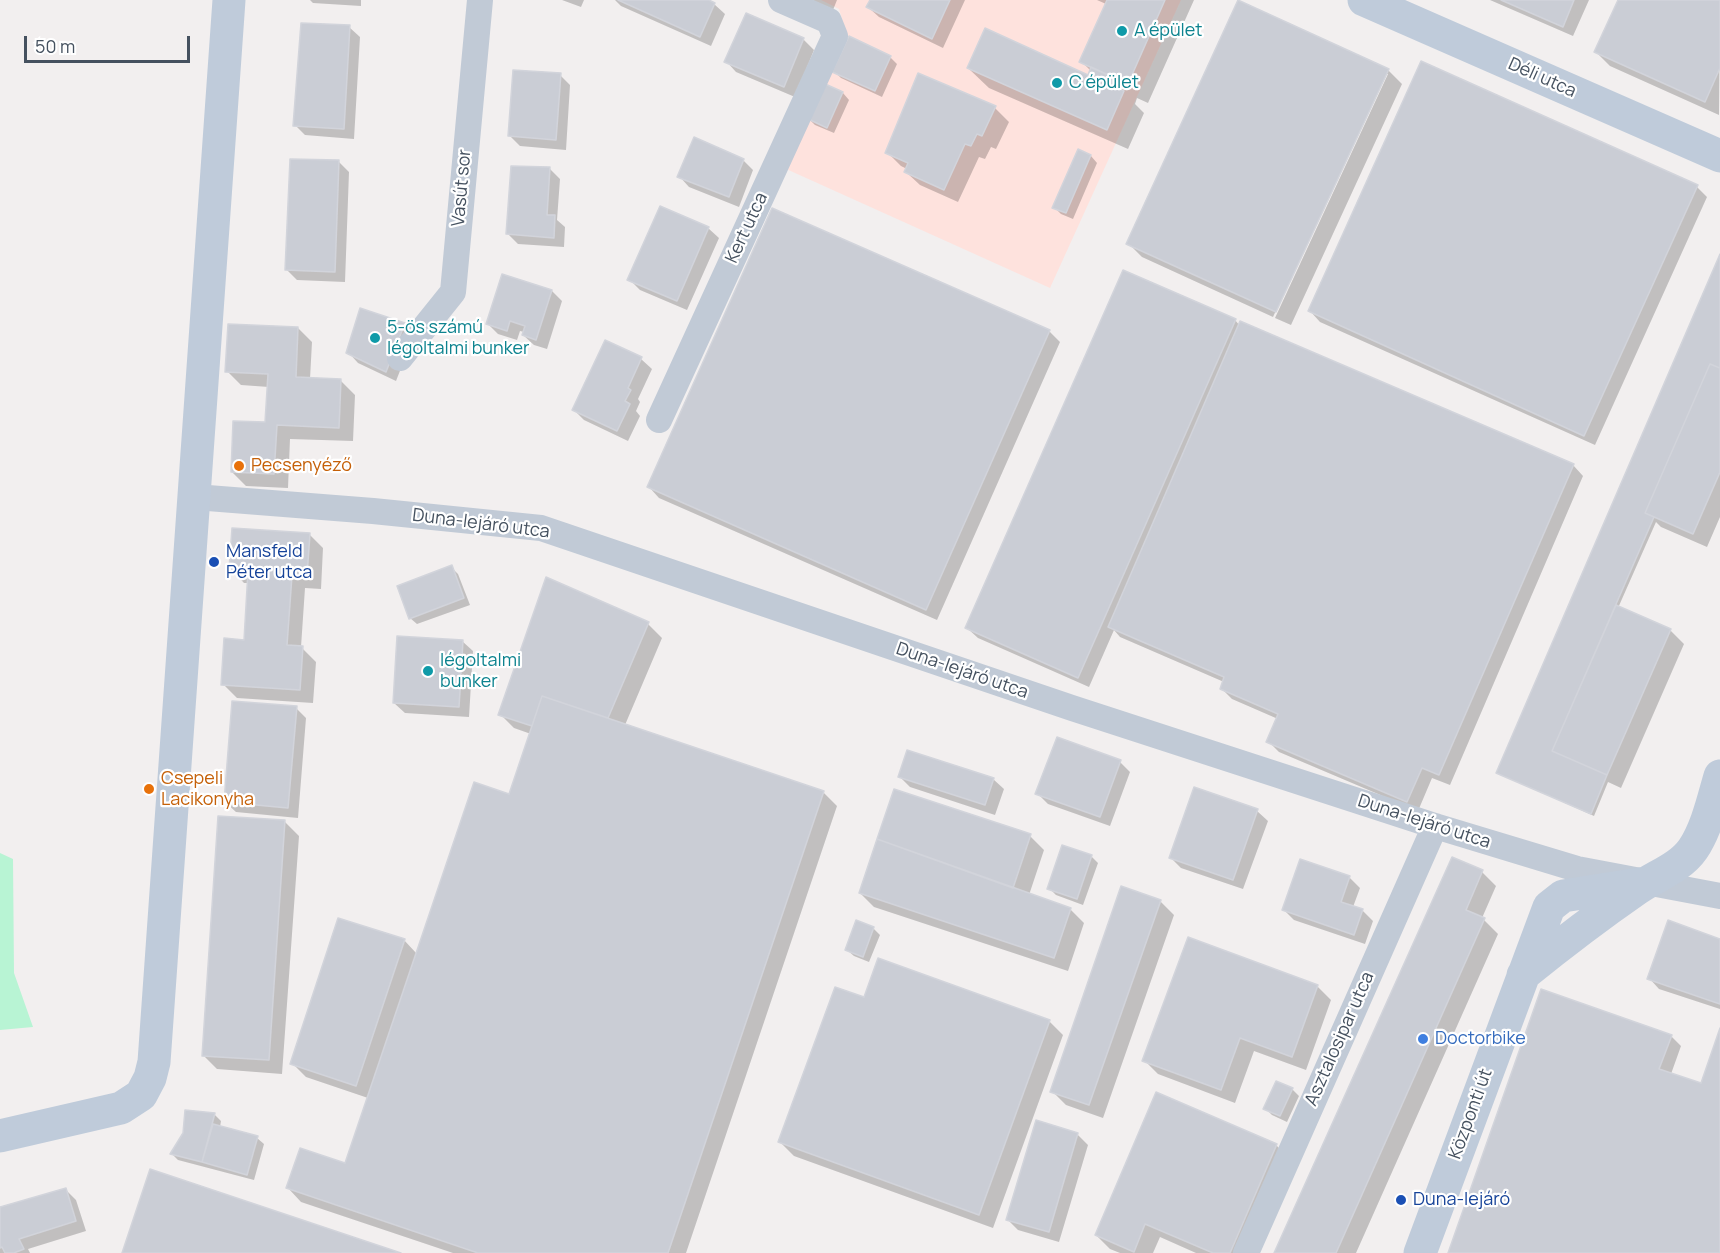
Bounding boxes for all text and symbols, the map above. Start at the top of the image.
place label: A épület [1134,20,1203,42]
scale bar [27,24,194,62]
marker: A épület [1115,24,1129,38]
text: 50 m [35,34,75,58]
street label: Déli utca [1505,53,1579,103]
place label: C épület [1069,72,1139,94]
marker: C épület [1050,76,1064,90]
street label: Vasút sor [448,148,476,228]
street label: Kert utca [721,189,773,267]
place label: 5-ös számú légoltalmi bunker [387,317,530,360]
marker: 5-ös számú légoltalmi bunker [368,331,382,345]
place label: Pecsenyéző [251,455,352,477]
marker: Pecsenyéző [232,459,246,473]
street label: Duna-lejáró utca [411,505,551,543]
place label: Mansfeld Péter utca [226,541,312,584]
marker: Mansfeld Péter utca [207,555,221,569]
street label: Duna-lejáró utca [893,638,1031,704]
place label: légoltalmi bunker [440,650,521,692]
marker: légoltalmi bunker [421,664,435,678]
place label: Csepeli Lacikonyha [161,768,254,810]
marker: Csepeli Lacikonyha [142,782,156,796]
street label: Duna-lejáró utca [1355,790,1493,854]
street label: Asztalosipar utca [1301,969,1379,1109]
place label: Doctorbike [1435,1028,1526,1050]
marker: Doctorbike [1416,1032,1430,1046]
street label: Központi út [1445,1066,1497,1162]
place label: Duna-lejáró [1413,1189,1510,1211]
marker: Duna-lejáró [1394,1193,1408,1207]

